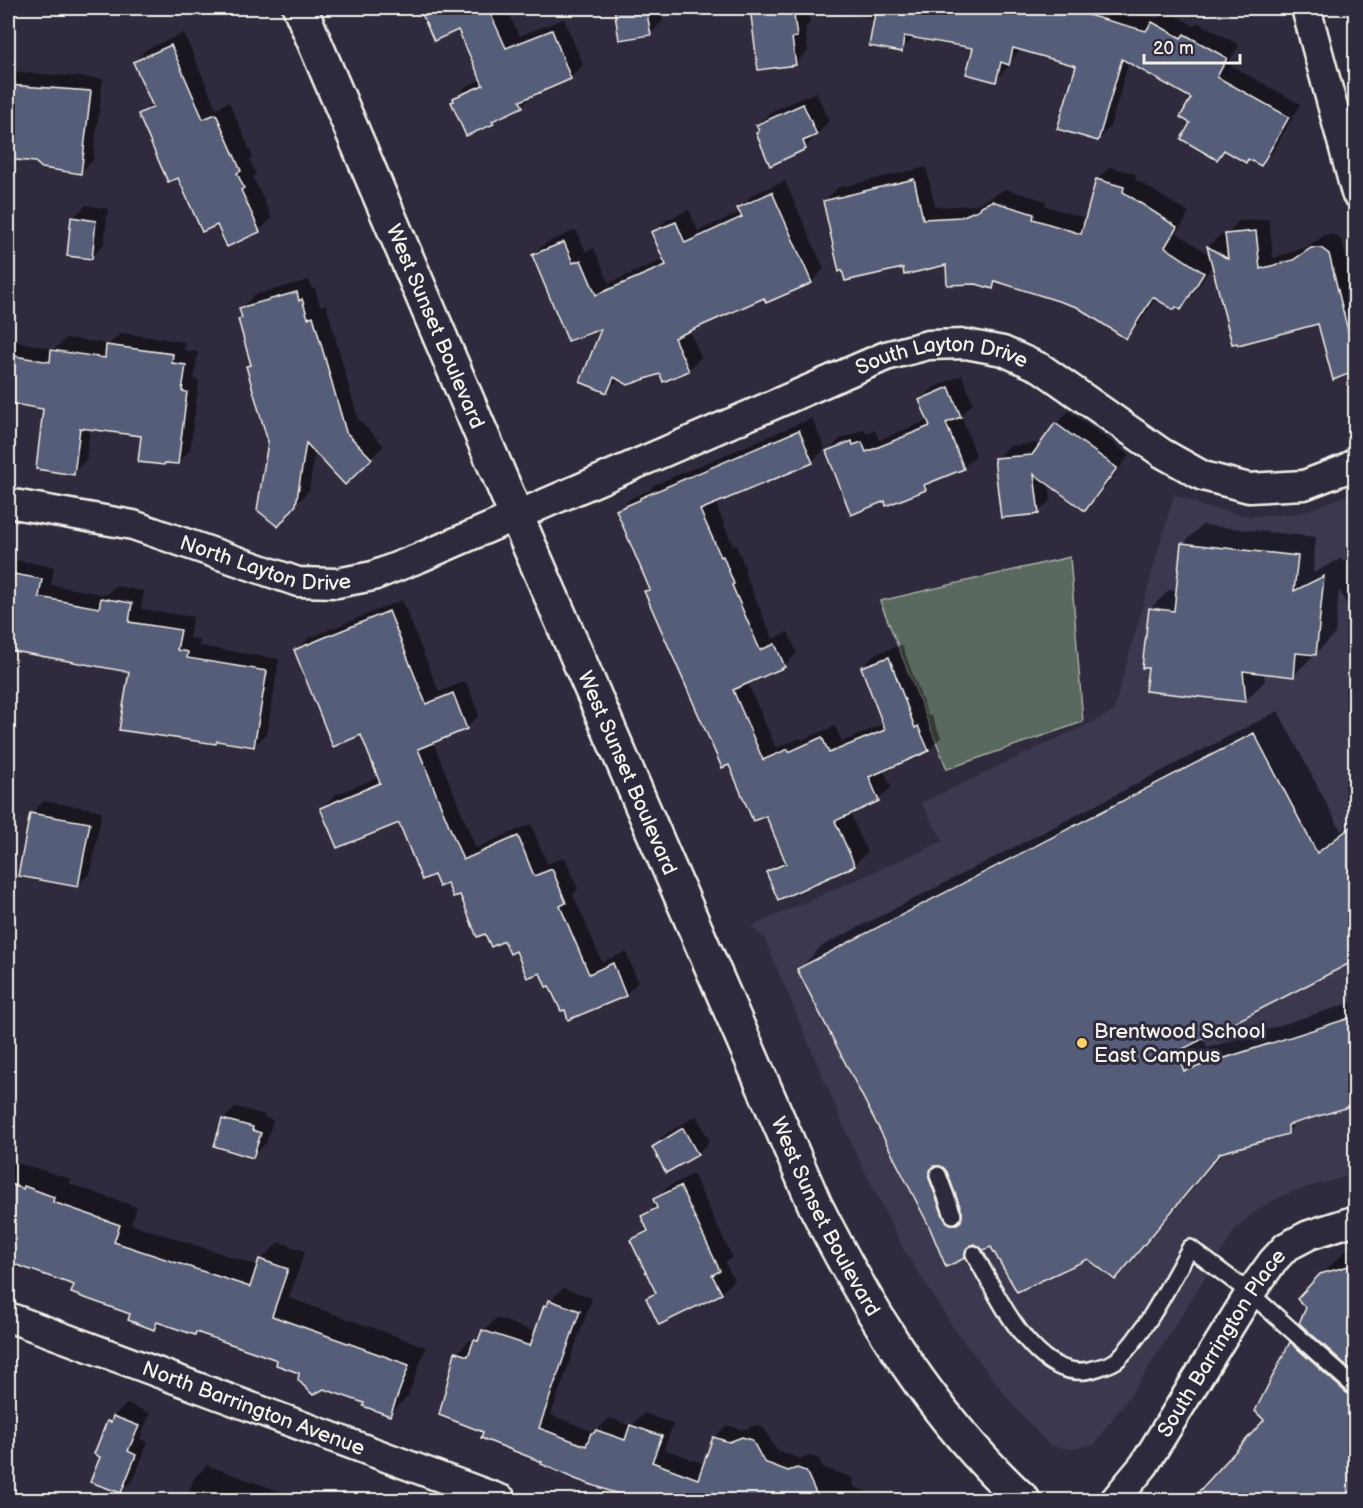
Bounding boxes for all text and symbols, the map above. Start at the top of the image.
scale bar [1144,27,1240,65]
text: 20 m [1153,38,1194,59]
street label: West Sunset Boulevard [381,220,490,432]
street label: South Layton Drive [852,331,1032,380]
street label: North Layton Drive [177,530,353,596]
street label: West Sunset Boulevard [573,667,683,878]
place label: Brentwood School East Campus [1094,1019,1265,1068]
marker: Brentwood School East Campus [1075,1036,1089,1050]
street label: West Sunset Boulevard [766,1113,886,1321]
street label: South Barrington Place [1152,1243,1291,1442]
street label: North Barrington Avenue [139,1355,368,1461]

